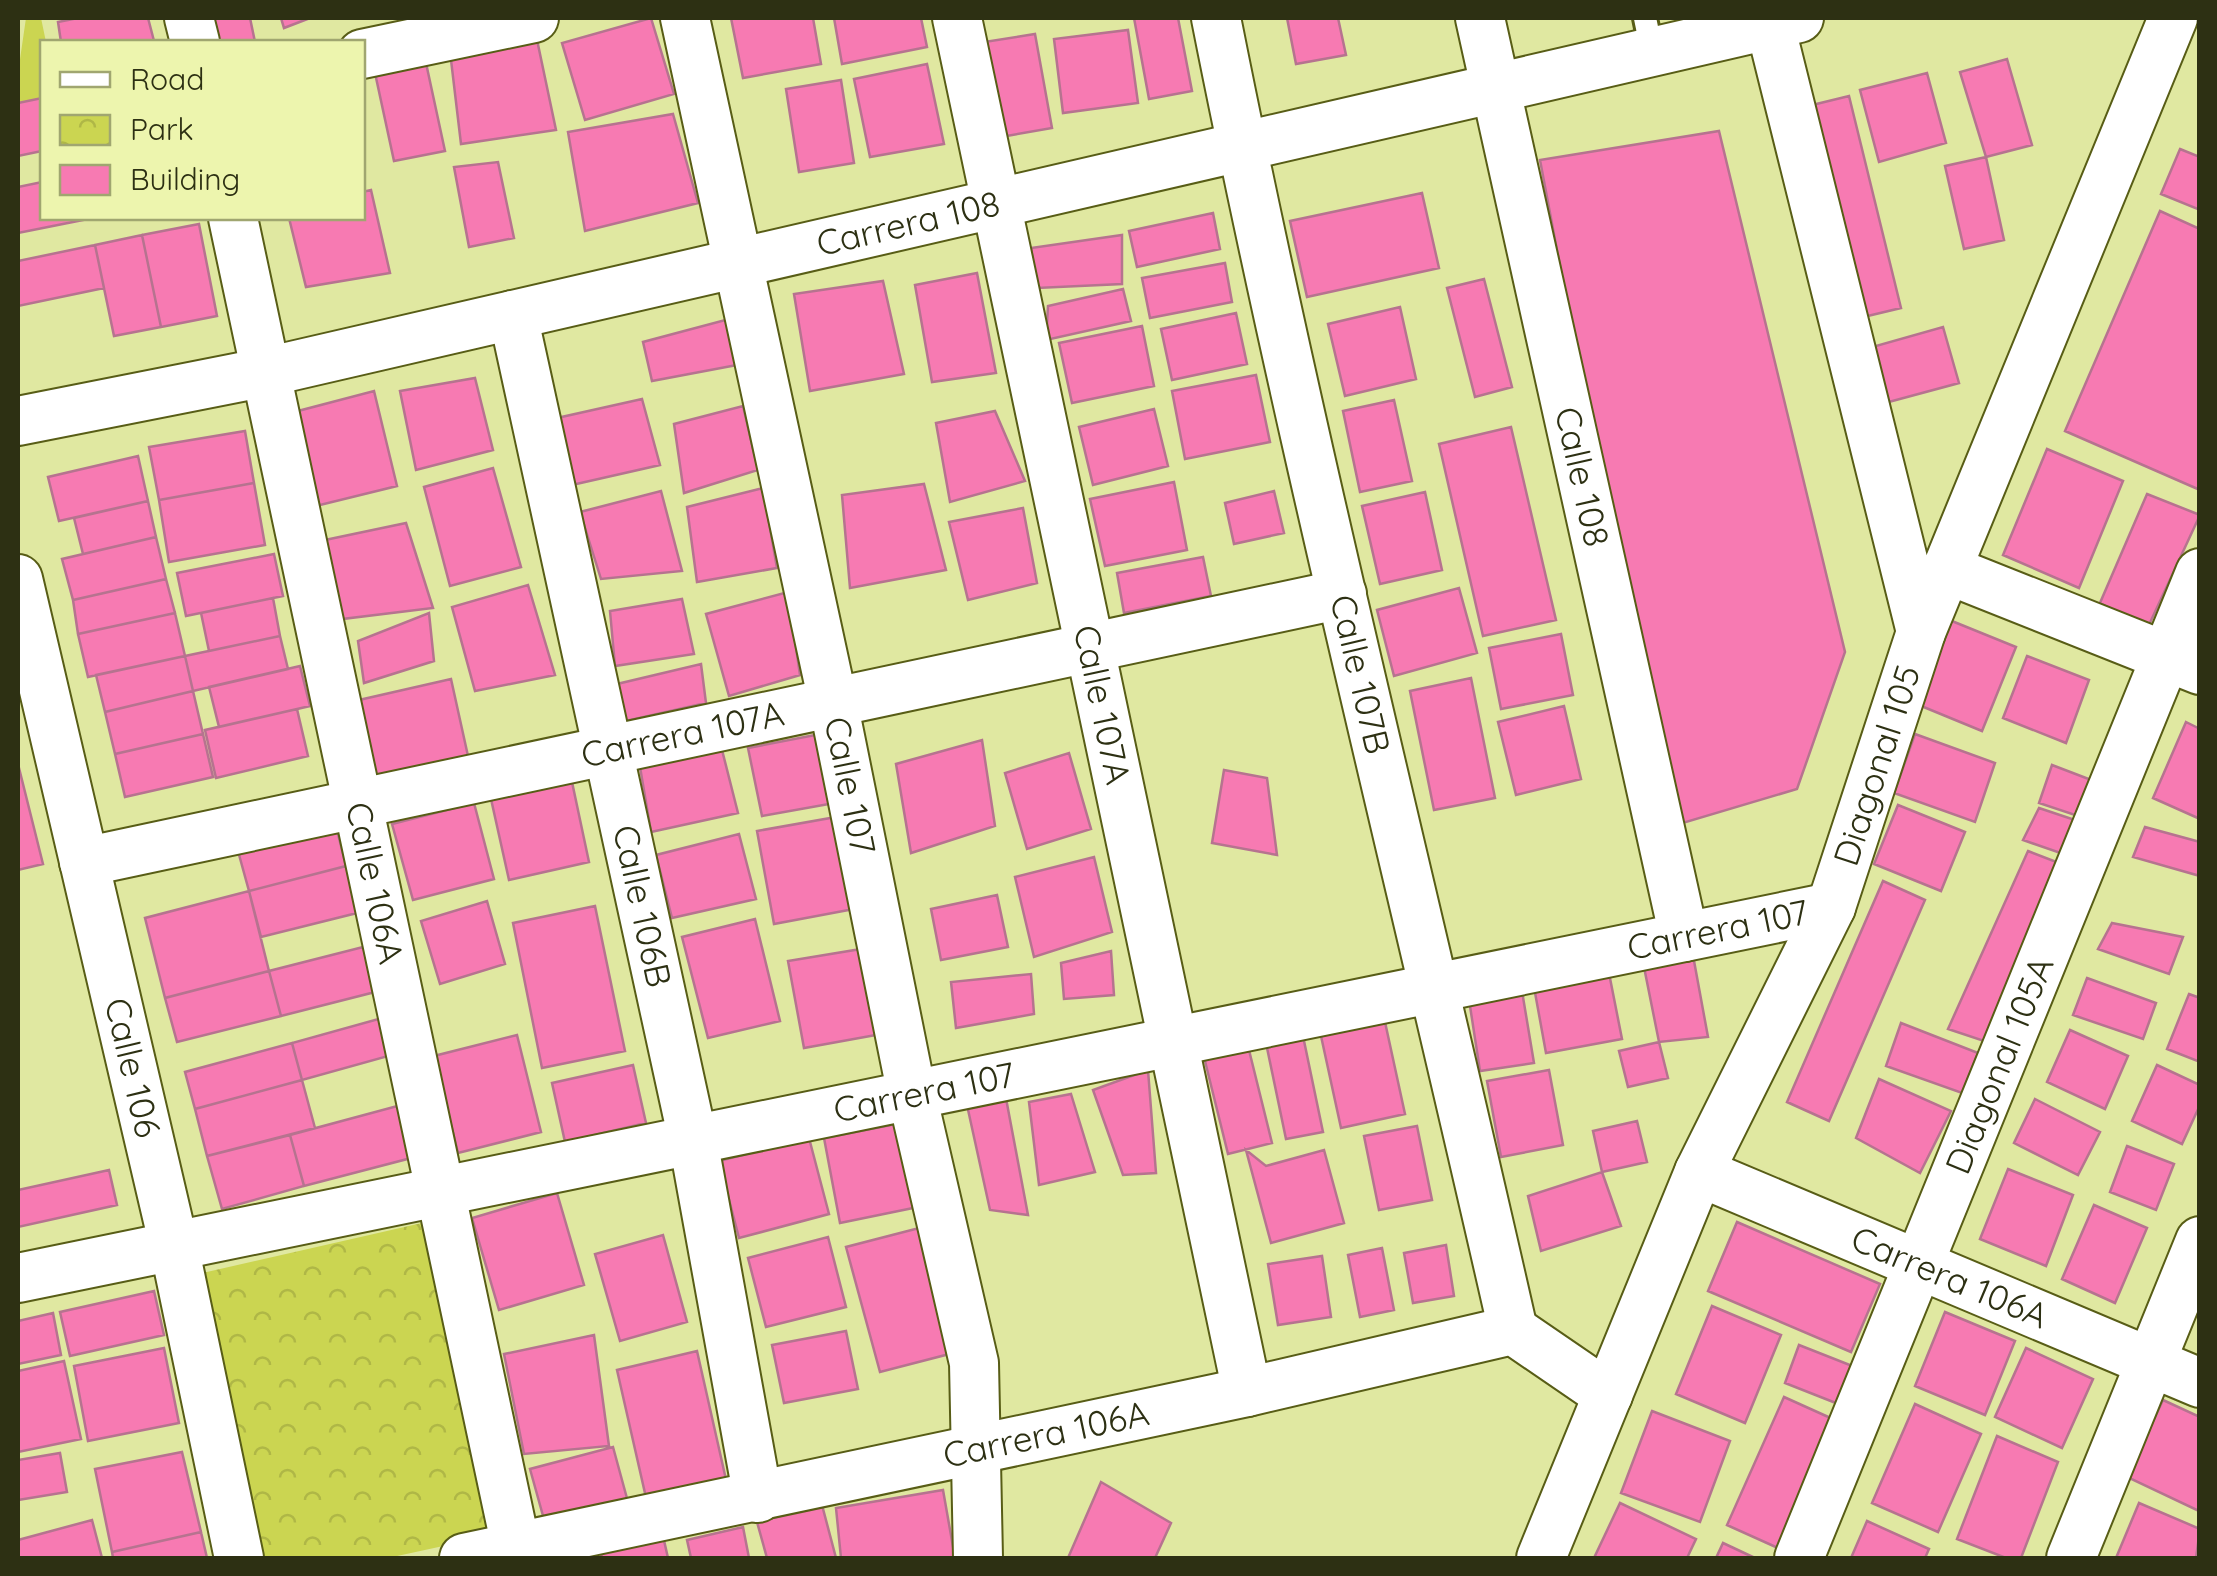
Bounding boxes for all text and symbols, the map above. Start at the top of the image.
legend [40,40,365,220]
text: Road [130,60,204,98]
text: Park [130,110,194,148]
text: Building [130,160,240,198]
street label: Carrera 108 [812,180,1004,265]
street label: Calle 108 [1546,403,1620,551]
street label: Calle 107B [1321,590,1401,758]
street label: Calle 107A [1065,621,1141,788]
street label: Diagonal 105 [1823,659,1930,871]
street label: Carrera 107A [577,690,788,777]
street label: Calle 107 [815,713,886,858]
street label: Calle 106A [337,798,414,968]
street label: Calle 106B [604,821,682,991]
street label: Carrera 107 [1623,889,1812,969]
street label: Diagonal 105A [1935,950,2063,1180]
street label: Calle 106 [96,994,171,1142]
street label: Carrera 107 [830,1052,1018,1132]
street label: Carrera 106A [1845,1216,2055,1338]
street label: Carrera 106A [939,1390,1153,1477]

